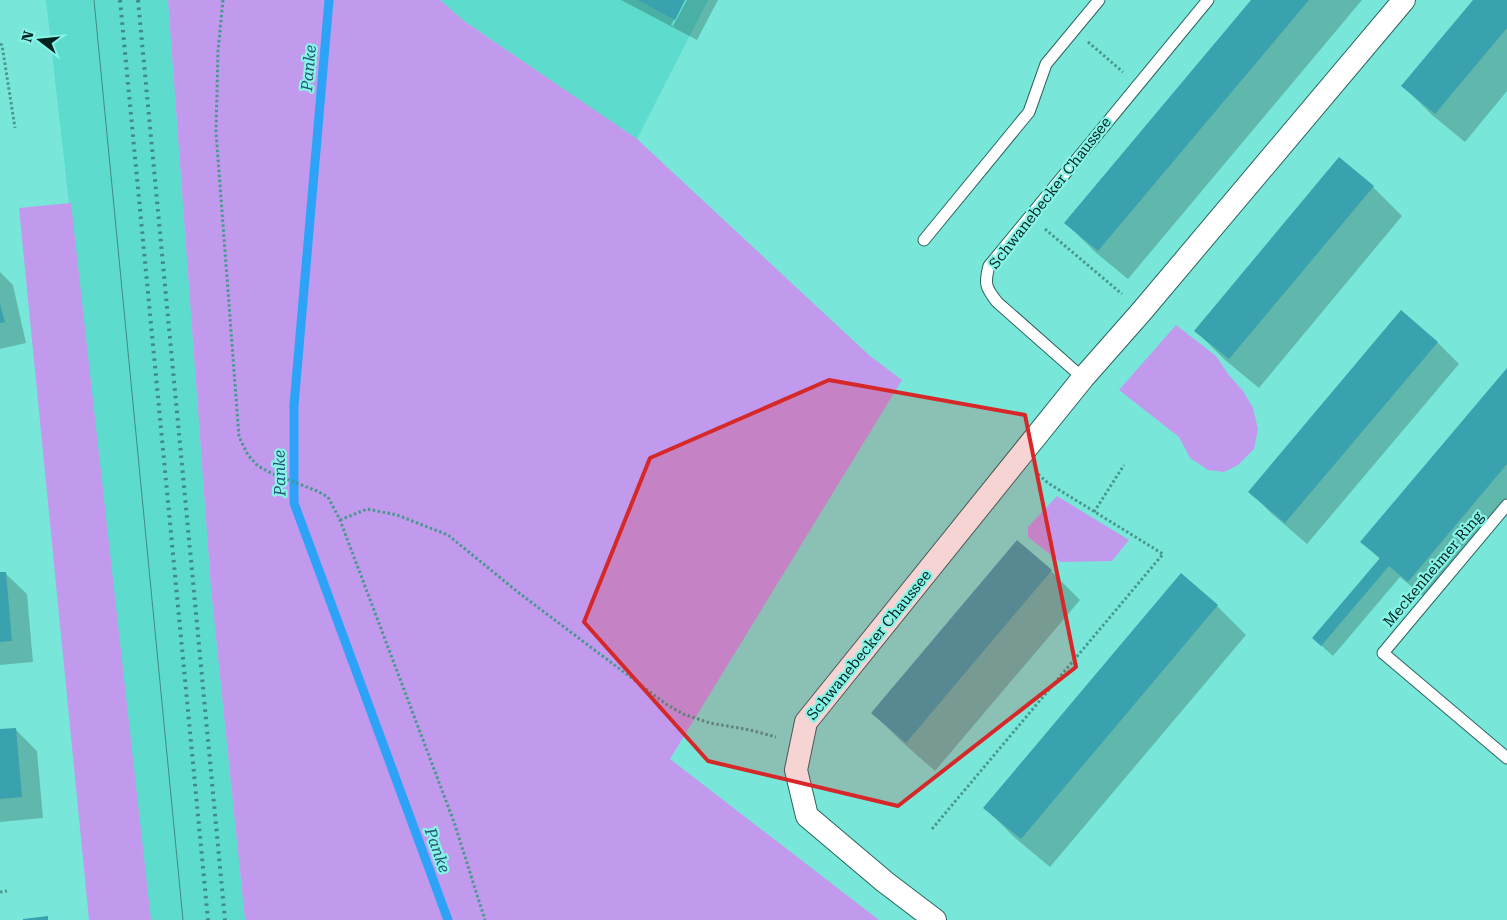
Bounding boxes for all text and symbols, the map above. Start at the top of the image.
north arrow [15,15,65,65]
text: N [18,29,37,44]
water label: Panke [297,44,320,93]
street label: Schwanebecker Chaussee [985,114,1115,272]
water label: Panke [270,450,289,497]
street label: Meckenheimer Ring [1379,507,1487,631]
street label: Schwanebecker Chaussee [803,566,935,724]
water label: Panke [420,824,454,875]

